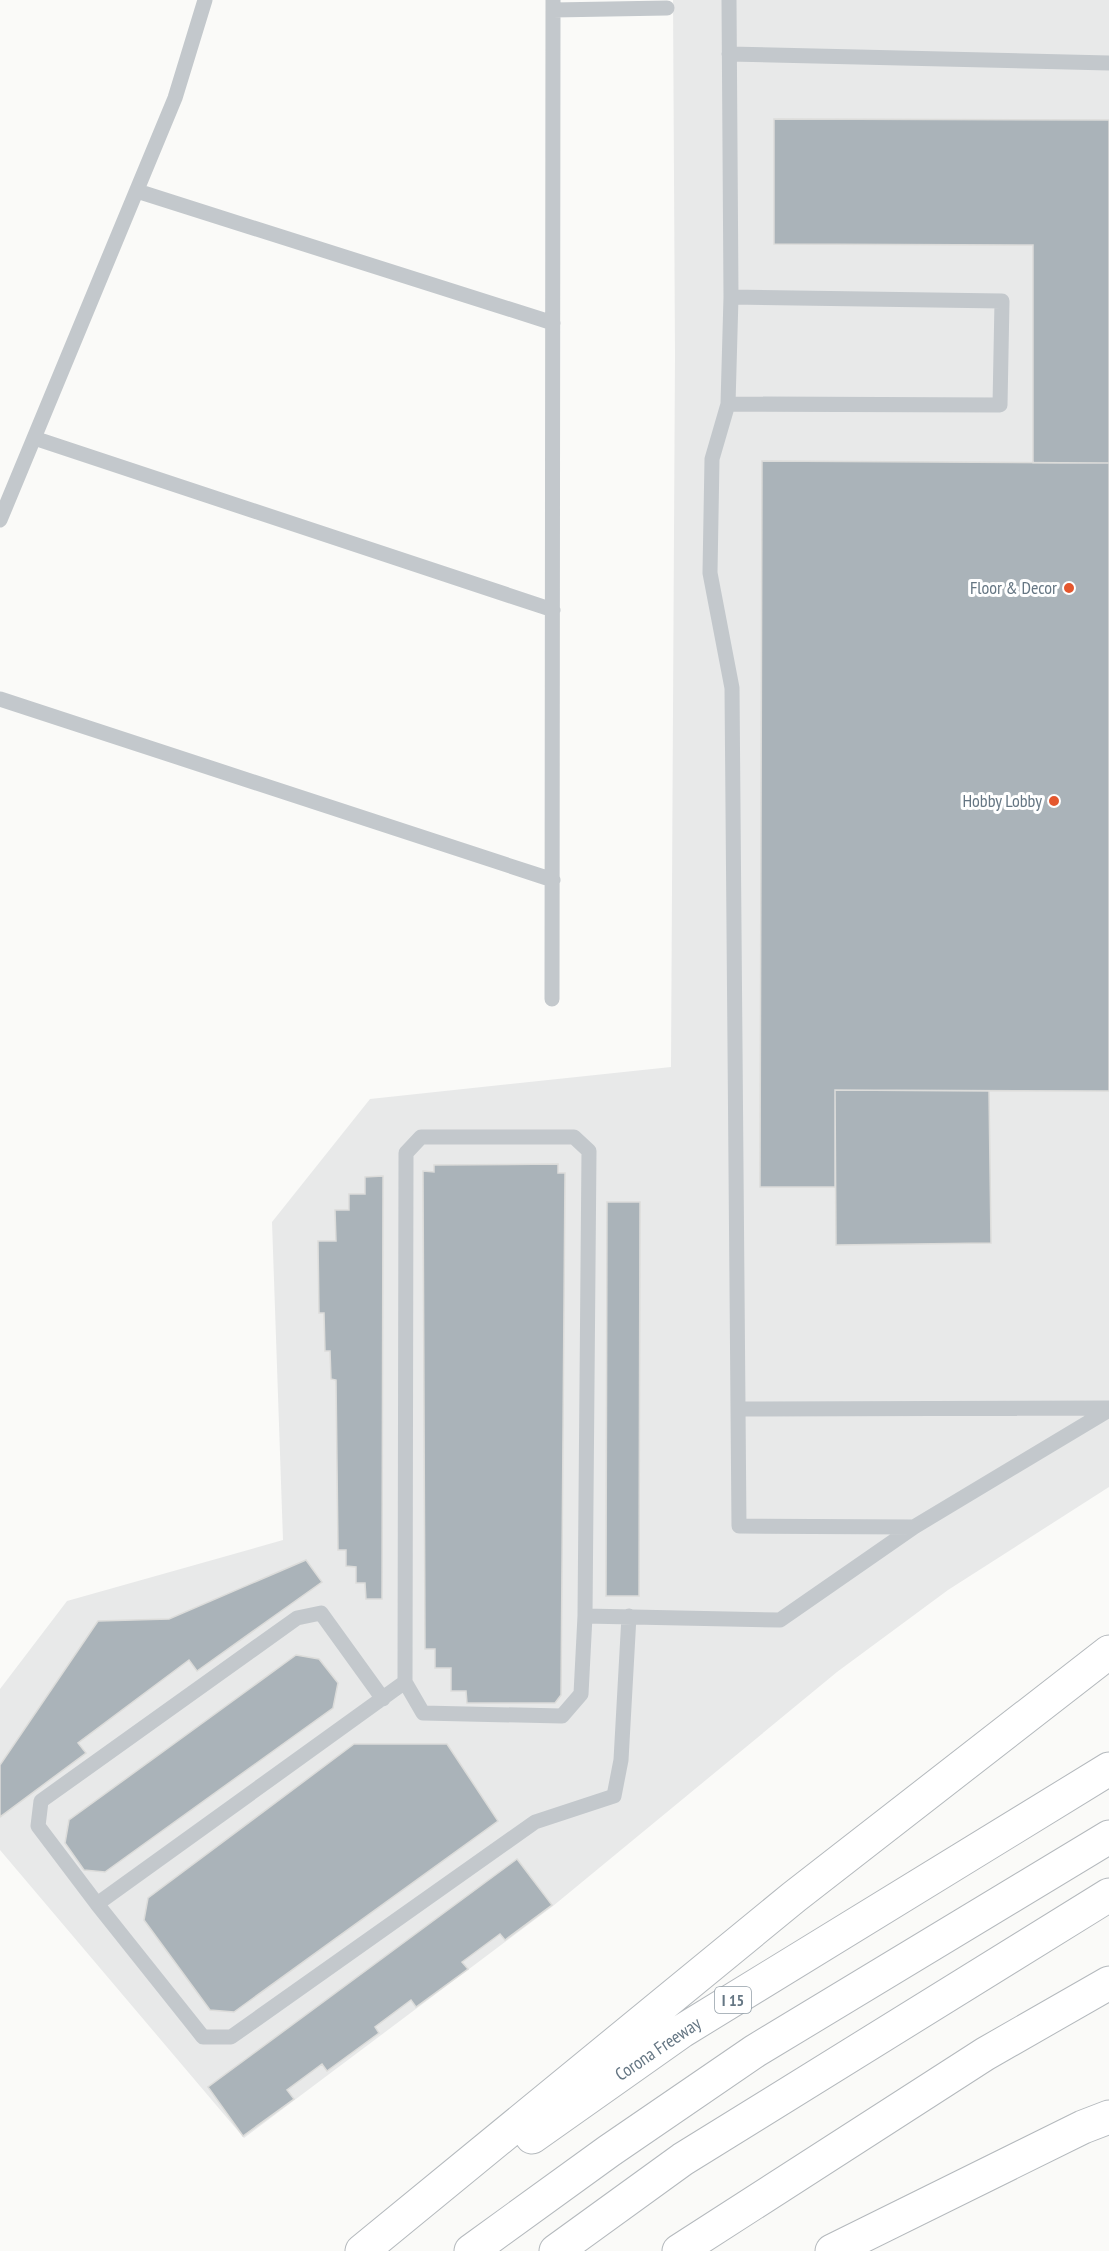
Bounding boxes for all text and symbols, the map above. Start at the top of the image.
place label: Floor & Decor [970,576,1057,599]
marker: Floor & Decor [1062,581,1076,595]
place label: Hobby Lobby [962,789,1042,812]
marker: Hobby Lobby [1047,794,1061,808]
road number: I 15 [715,1987,751,2013]
street label: Corona Freeway [610,2011,705,2086]

